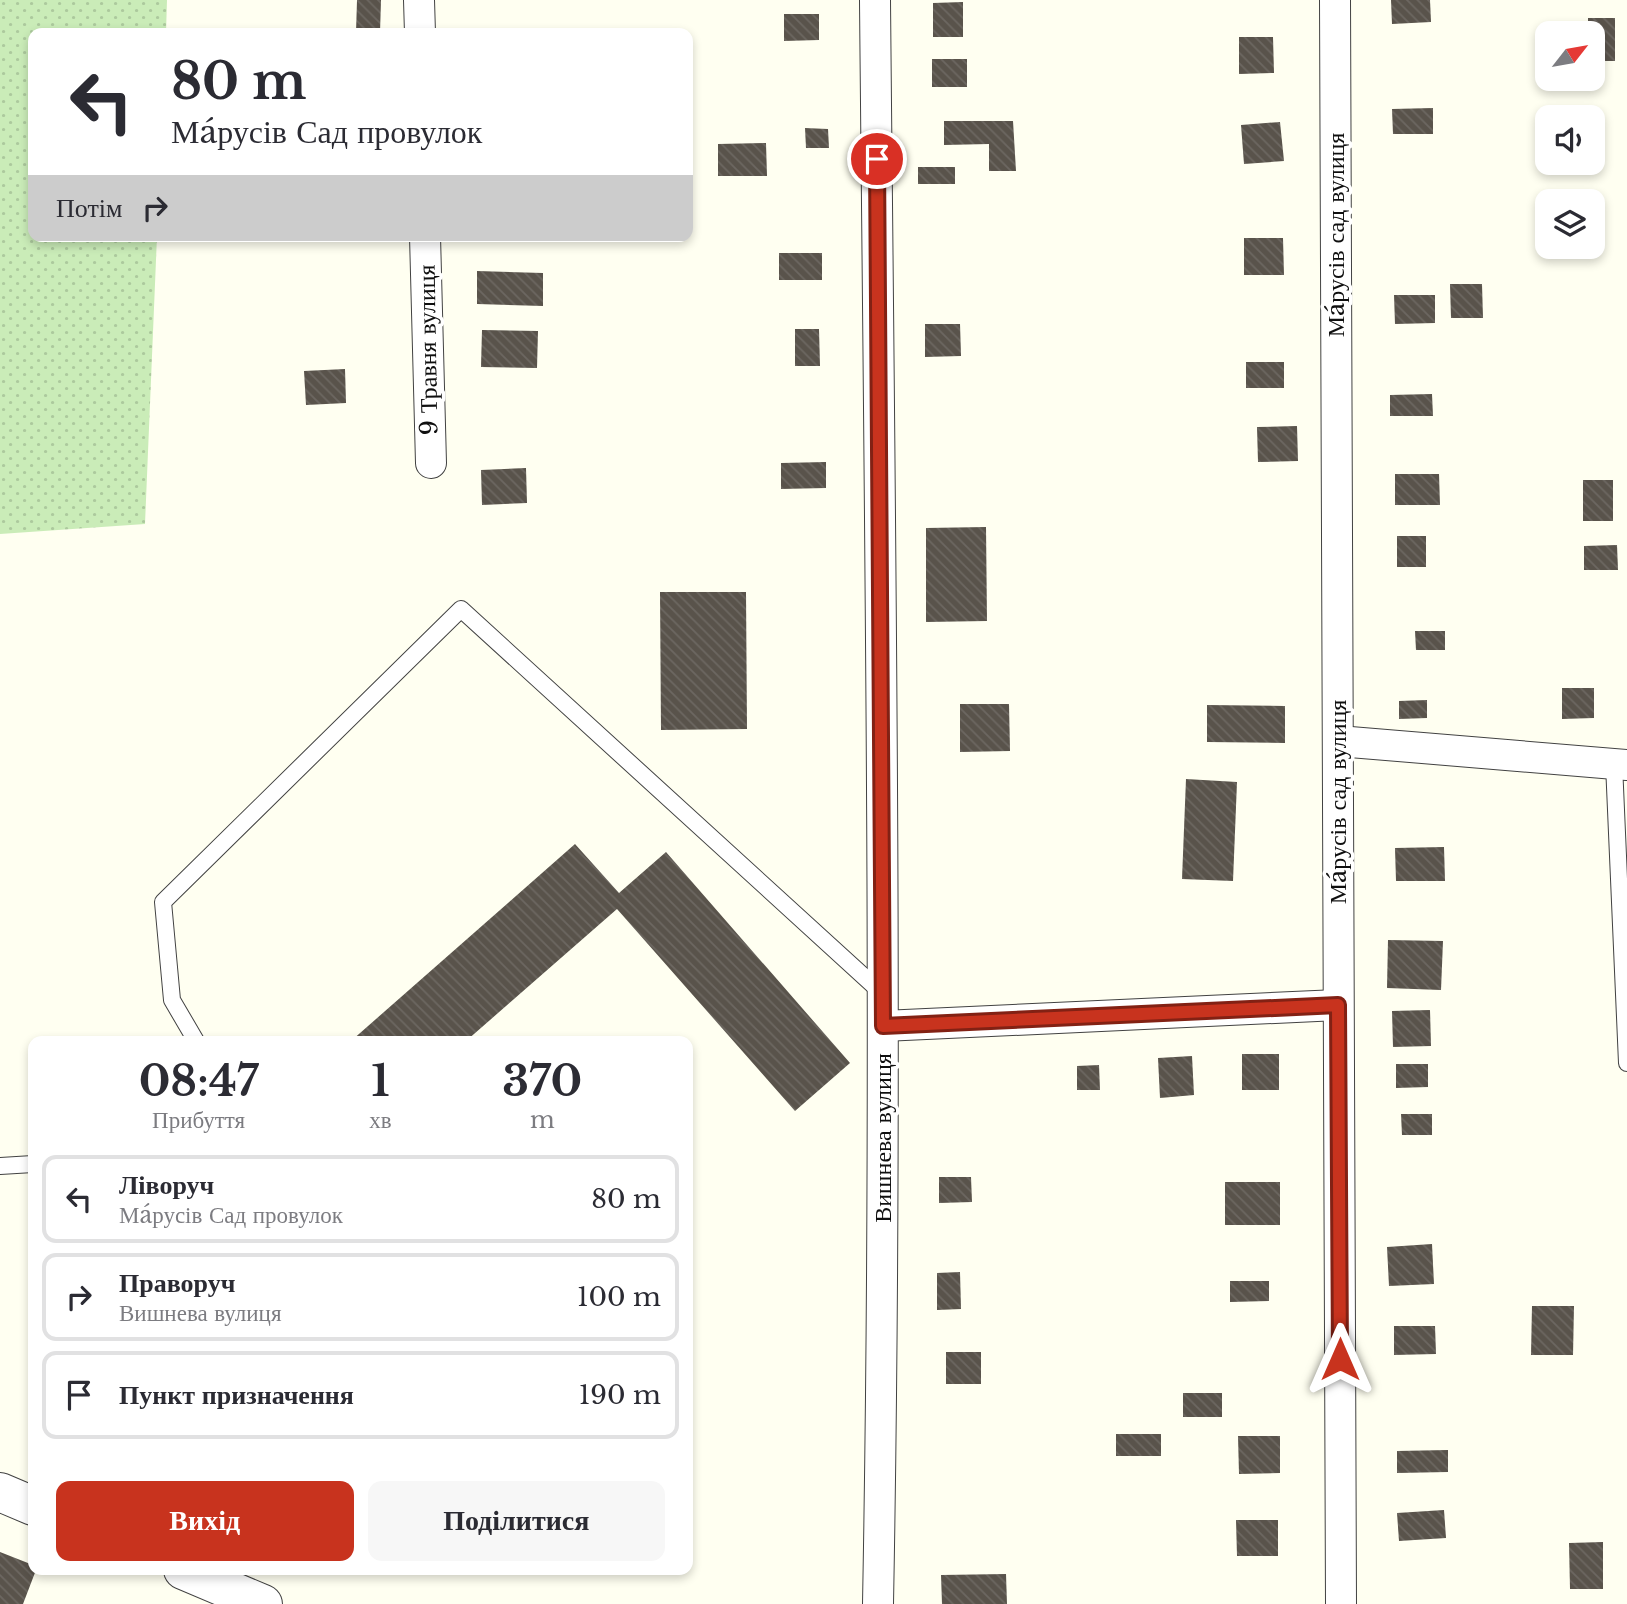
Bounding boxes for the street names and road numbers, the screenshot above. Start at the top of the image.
street label: Мáрусів сад вулиця [1321,133,1350,337]
street label: 9 Травня вулиця [412,264,443,436]
street label: Мáрусів сад вулиця [1323,700,1352,904]
street label: Вишнева вулиця [868,1053,897,1223]

